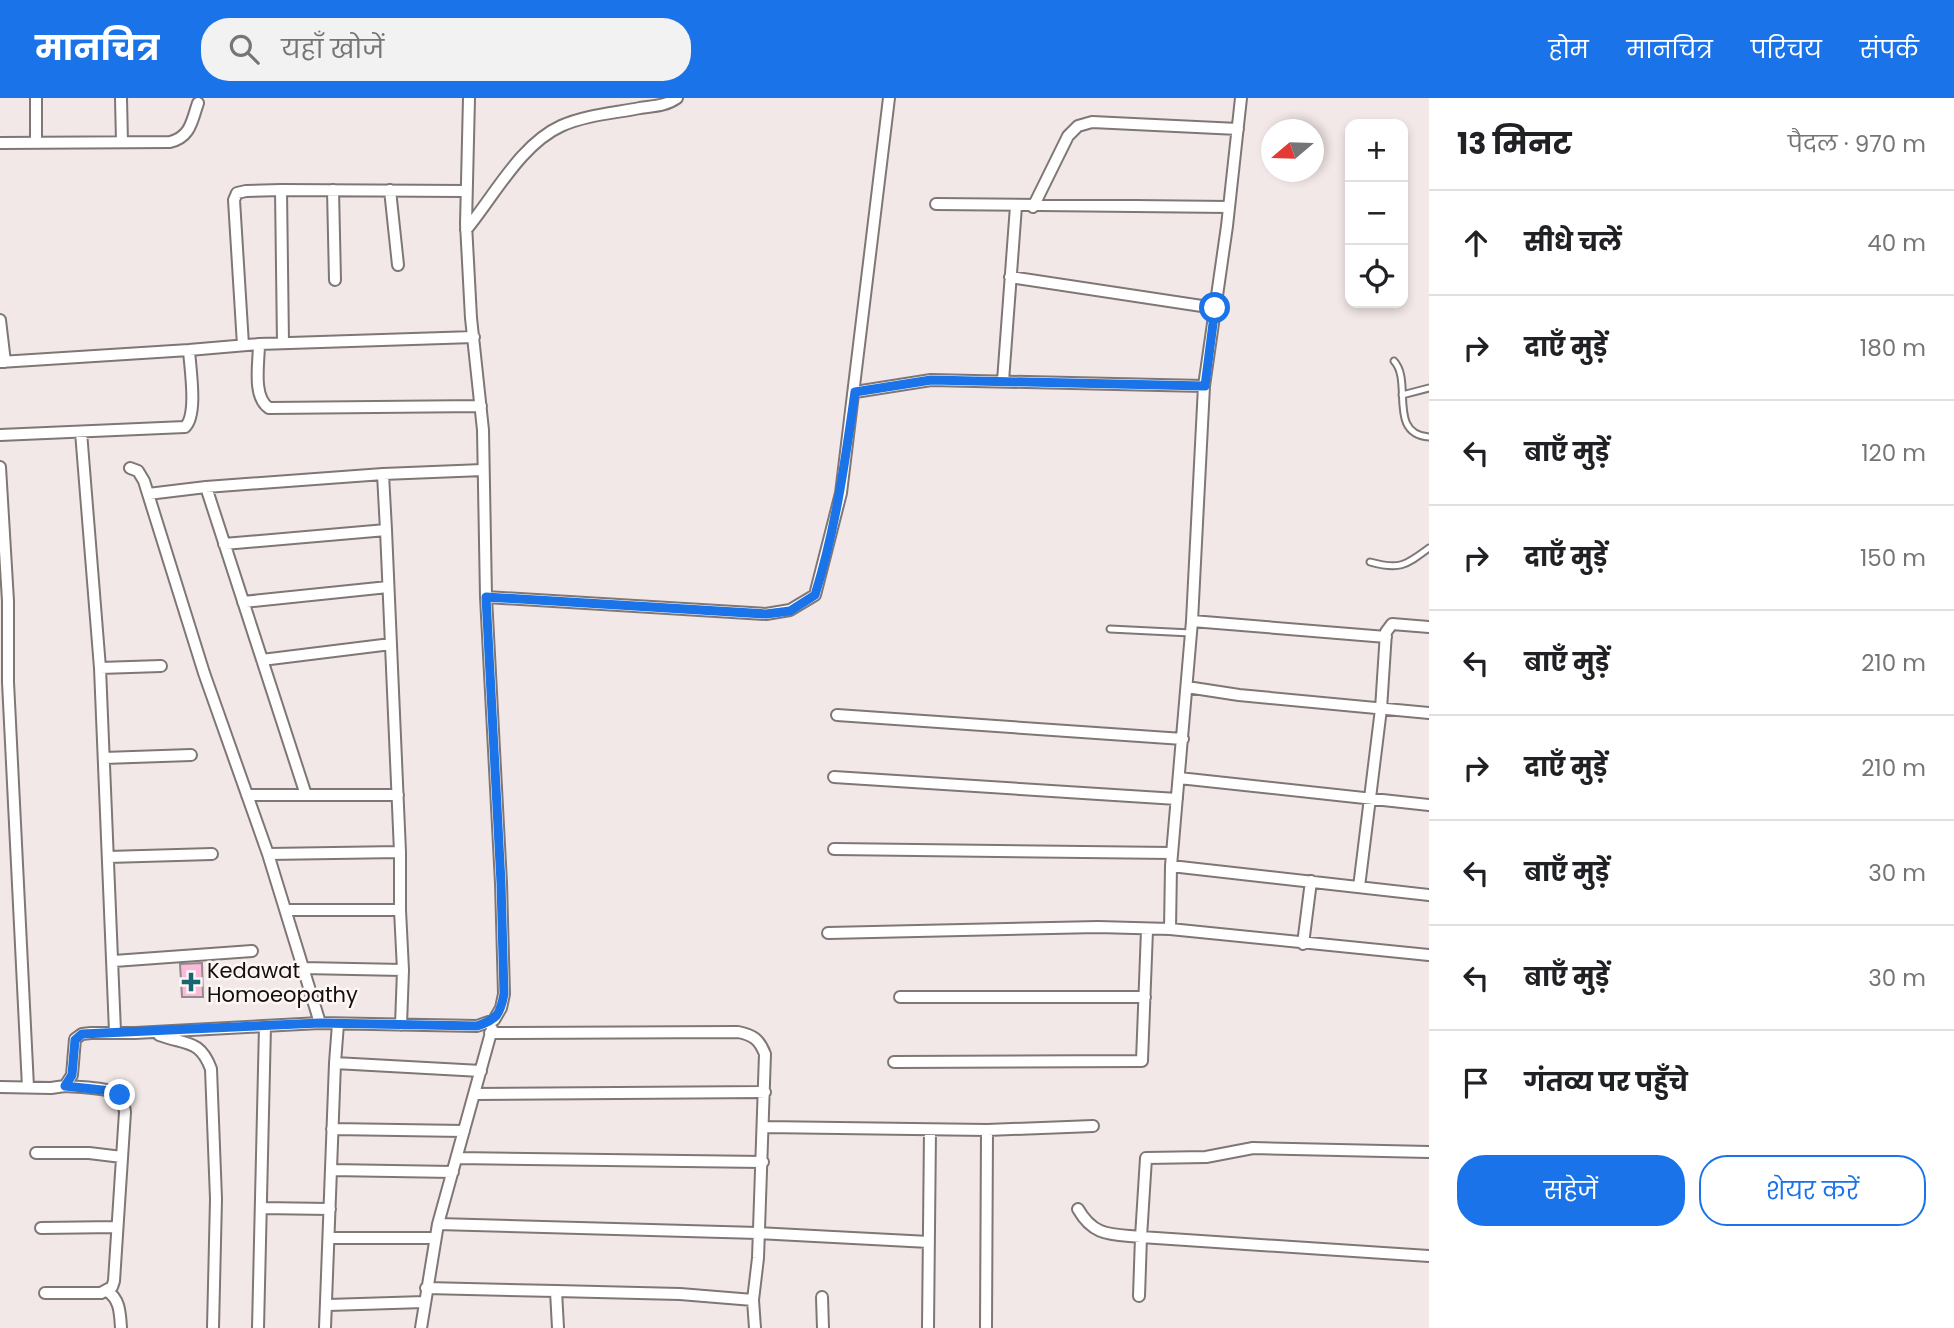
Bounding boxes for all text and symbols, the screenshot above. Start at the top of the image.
search box [201,18,691,81]
text: मानचित्र [35,25,159,72]
icon: search [225,30,263,68]
text: यहाँ खोजें [281,31,384,67]
text: होम [1549,33,1589,66]
text: मानचित्र [1627,33,1713,66]
text: परिचय [1751,33,1822,66]
text: संपर्क [1860,33,1919,66]
north arrow [1261,119,1324,182]
map controls [1345,119,1408,308]
button: + [1345,119,1408,182]
text: 13 मिनट [1457,122,1572,165]
text: पैदल · 970 m [1788,128,1926,160]
button: − [1345,182,1408,245]
icon: ahead [1457,224,1495,262]
text: सीधे चलें [1524,224,1622,260]
text: 40 m [1867,227,1926,259]
button: locate [1345,245,1408,308]
route start [1199,292,1230,323]
icon: right [1457,329,1495,367]
text: दाएँ मुड़ें [1524,329,1607,365]
text: 180 m [1860,332,1926,364]
icon: left [1457,434,1495,472]
text: बाएँ मुड़ें [1524,434,1609,470]
text: 120 m [1861,437,1926,469]
icon: right [1457,539,1495,577]
text: दाएँ मुड़ें [1524,539,1607,575]
text: 150 m [1860,542,1926,574]
icon: left [1457,644,1495,682]
text: बाएँ मुड़ें [1524,644,1609,680]
text: 210 m [1861,647,1926,679]
icon: right [1457,749,1495,787]
text: दाएँ मुड़ें [1524,749,1607,785]
text: 210 m [1861,752,1926,784]
icon: left [1457,854,1495,892]
text: बाएँ मुड़ें [1524,854,1609,890]
text: 30 m [1868,857,1926,889]
place label: Kedawat Homoeopathy [207,956,358,1009]
icon: left [1457,959,1495,997]
text: बाएँ मुड़ें [1524,959,1609,995]
text: 30 m [1868,962,1926,994]
marker: Kedawat Homoeopathy [181,972,201,992]
icon: arrive [1457,1064,1495,1102]
text: गंतव्य पर पहुँचे [1524,1064,1688,1100]
route end [104,1079,135,1110]
button: सहेजें [1457,1155,1685,1226]
button: शेयर करें [1699,1155,1926,1226]

